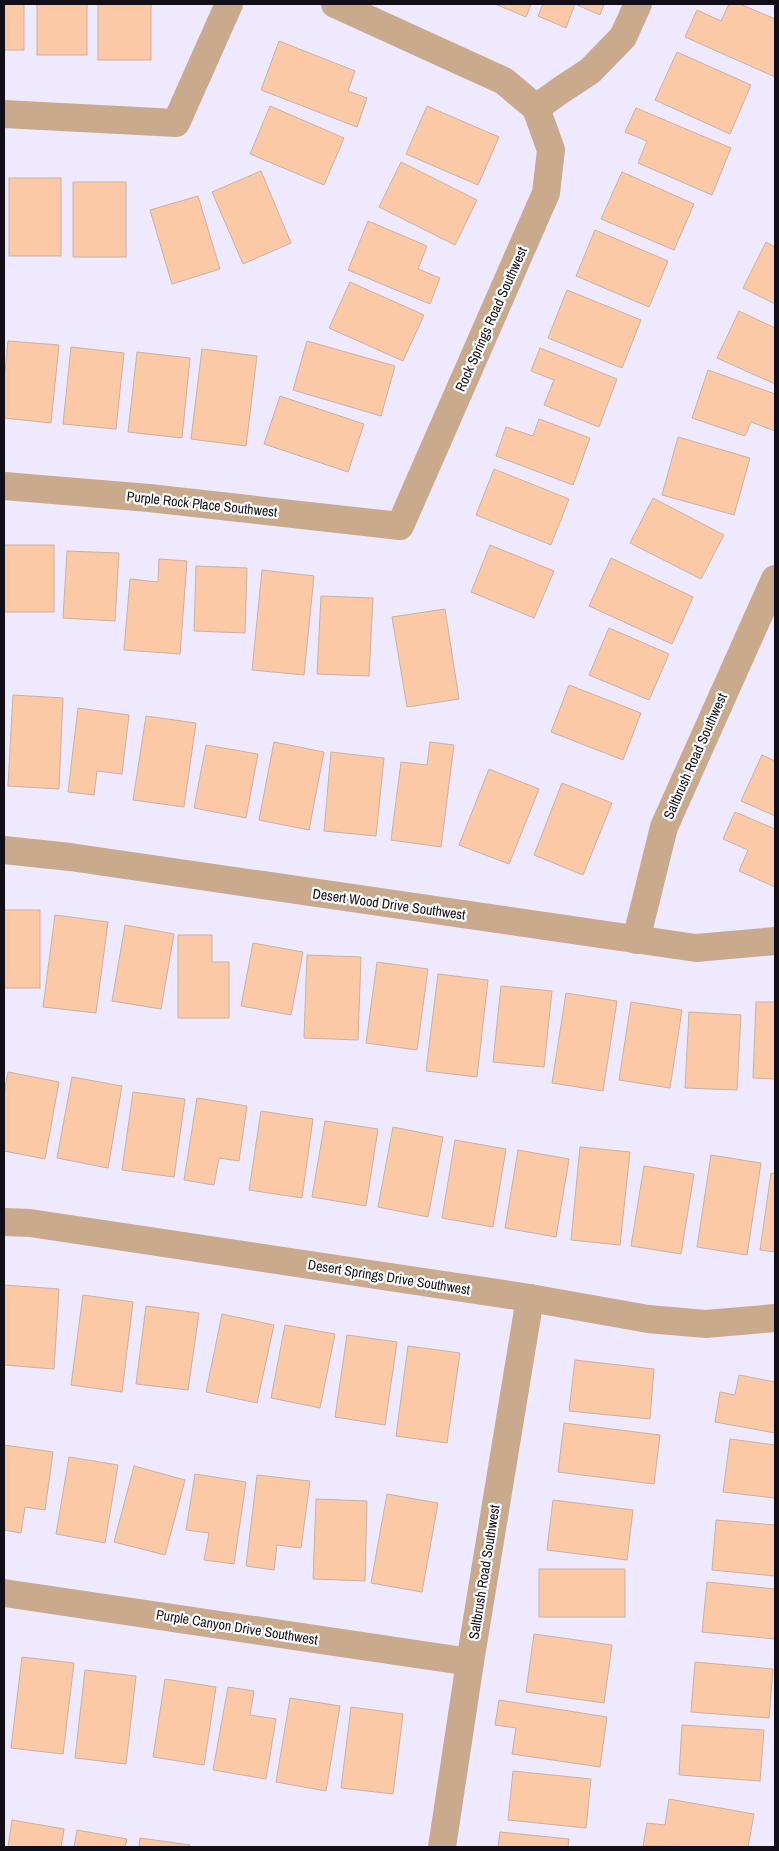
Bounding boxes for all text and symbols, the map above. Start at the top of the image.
street label: Rock Springs Road Southwest [451,244,531,394]
street label: Purple Rock Place Southwest [126,487,278,521]
street label: Saltbrush Road Southwest [659,690,731,822]
street label: Desert Wood Drive Southwest [311,884,467,924]
street label: Desert Springs Drive Southwest [307,1255,471,1299]
street label: Saltbrush Road Southwest [464,1503,504,1641]
street label: Purple Canyon Drive Southwest [155,1605,319,1649]

